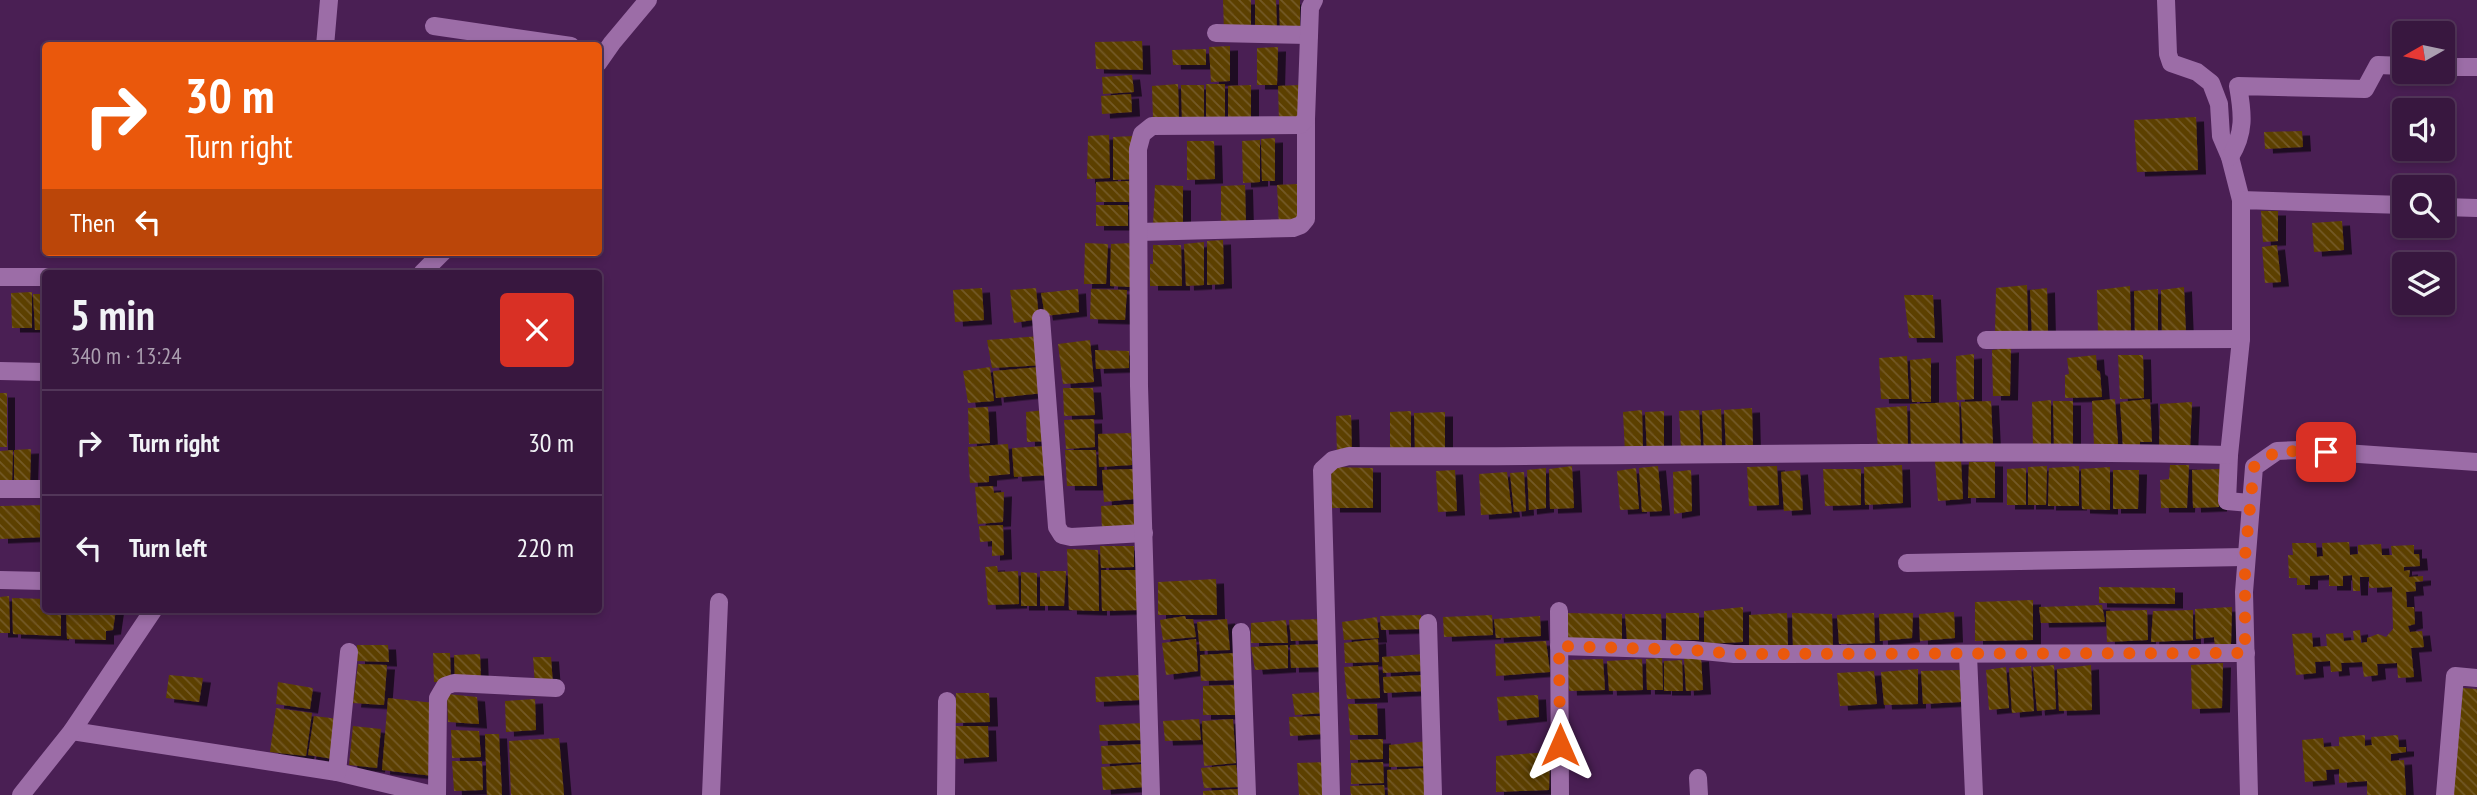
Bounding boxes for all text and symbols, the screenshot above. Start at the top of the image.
north arrow [2392,21,2455,84]
map controls [2392,21,2455,315]
text: 30 m [185,63,274,127]
icon: right [70,70,161,161]
button: sound [2392,98,2455,161]
text: Turn right [185,125,293,167]
button: search [2392,175,2455,238]
icon: left [129,203,167,241]
text: Then [70,206,115,239]
button: layers [2392,252,2455,315]
text: 5 min [70,287,155,342]
button: close [500,293,574,367]
text: 340 m · 13:24 [70,341,182,370]
pin [2296,422,2356,482]
icon: right [70,424,108,462]
text: Turn right [129,426,220,459]
text: 30 m [528,426,574,459]
icon: arrive [2307,433,2345,471]
icon: left [70,529,108,567]
text: Turn left [129,531,207,564]
text: 220 m [516,531,574,564]
position arrow [1523,708,1597,782]

